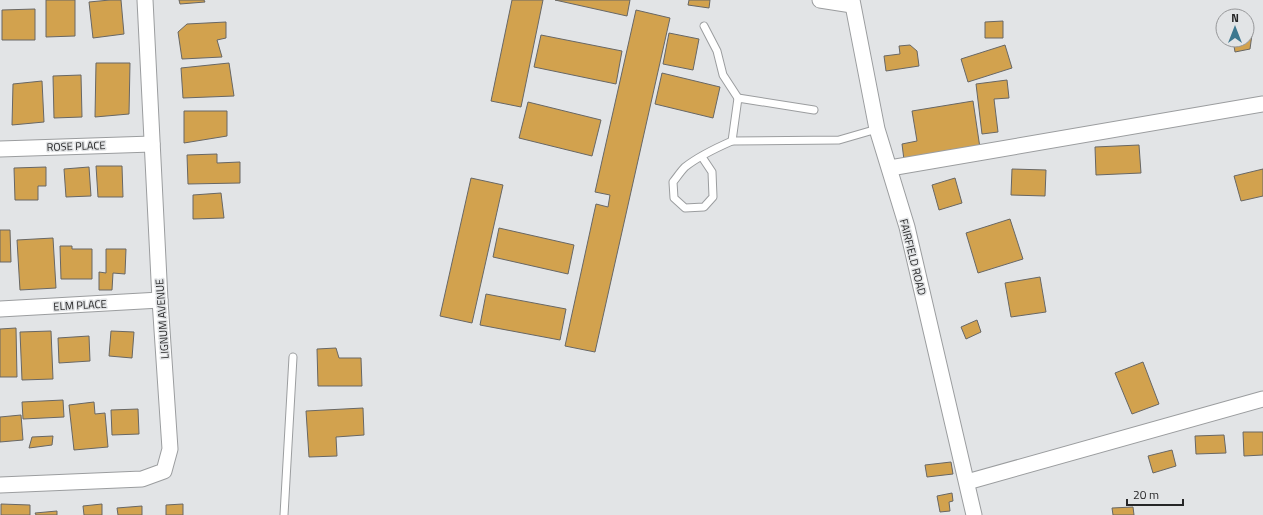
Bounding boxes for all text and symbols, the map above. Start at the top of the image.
north arrow [1215,8,1255,48]
text: N [1231,10,1239,26]
street label: ROSE PLACE [46,137,106,155]
street label: FAIRFIELD ROAD [896,217,930,297]
street label: LIGNUM AVENUE [151,278,173,360]
street label: ELM PLACE [53,296,107,314]
scale bar [1127,481,1183,507]
text: 20 m [1133,485,1159,504]

